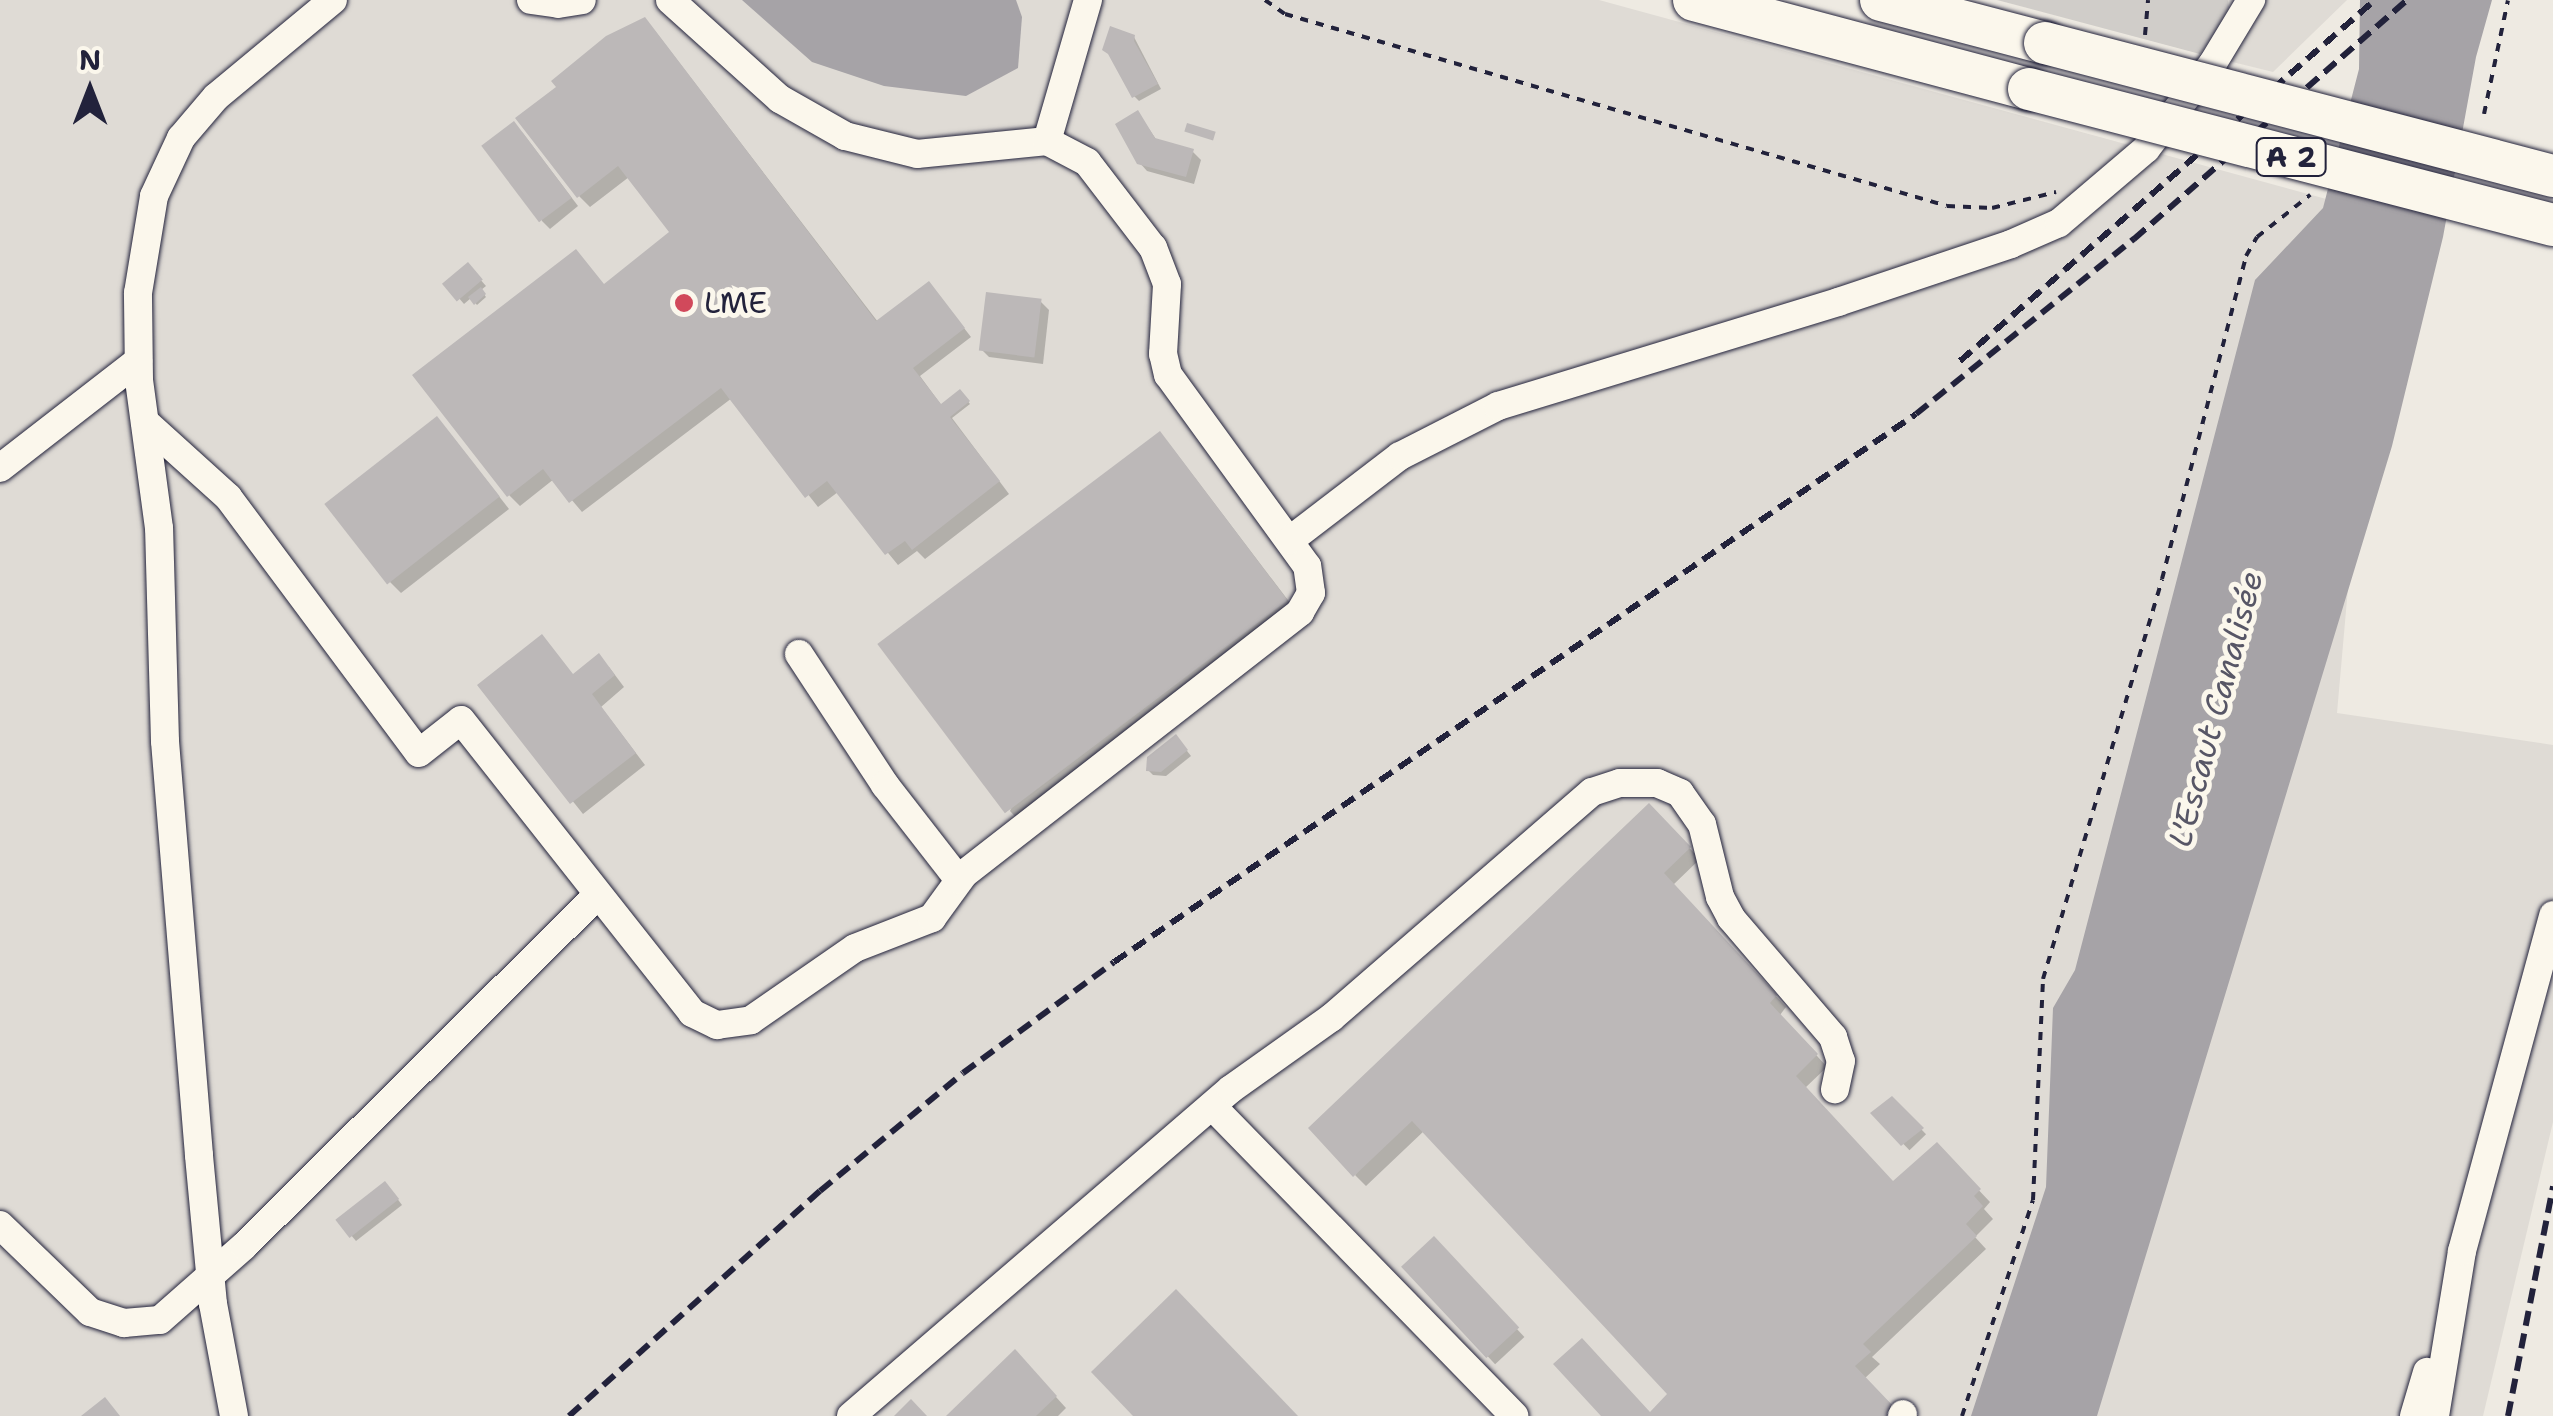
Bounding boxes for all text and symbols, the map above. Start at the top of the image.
north arrow [40,40,140,140]
text: N [79,41,101,79]
road number: A 2 [2254,134,2328,180]
place label: LME [704,285,767,321]
marker: LME [673,292,695,314]
water label: L'Escaut Canalisée [2161,567,2271,851]

